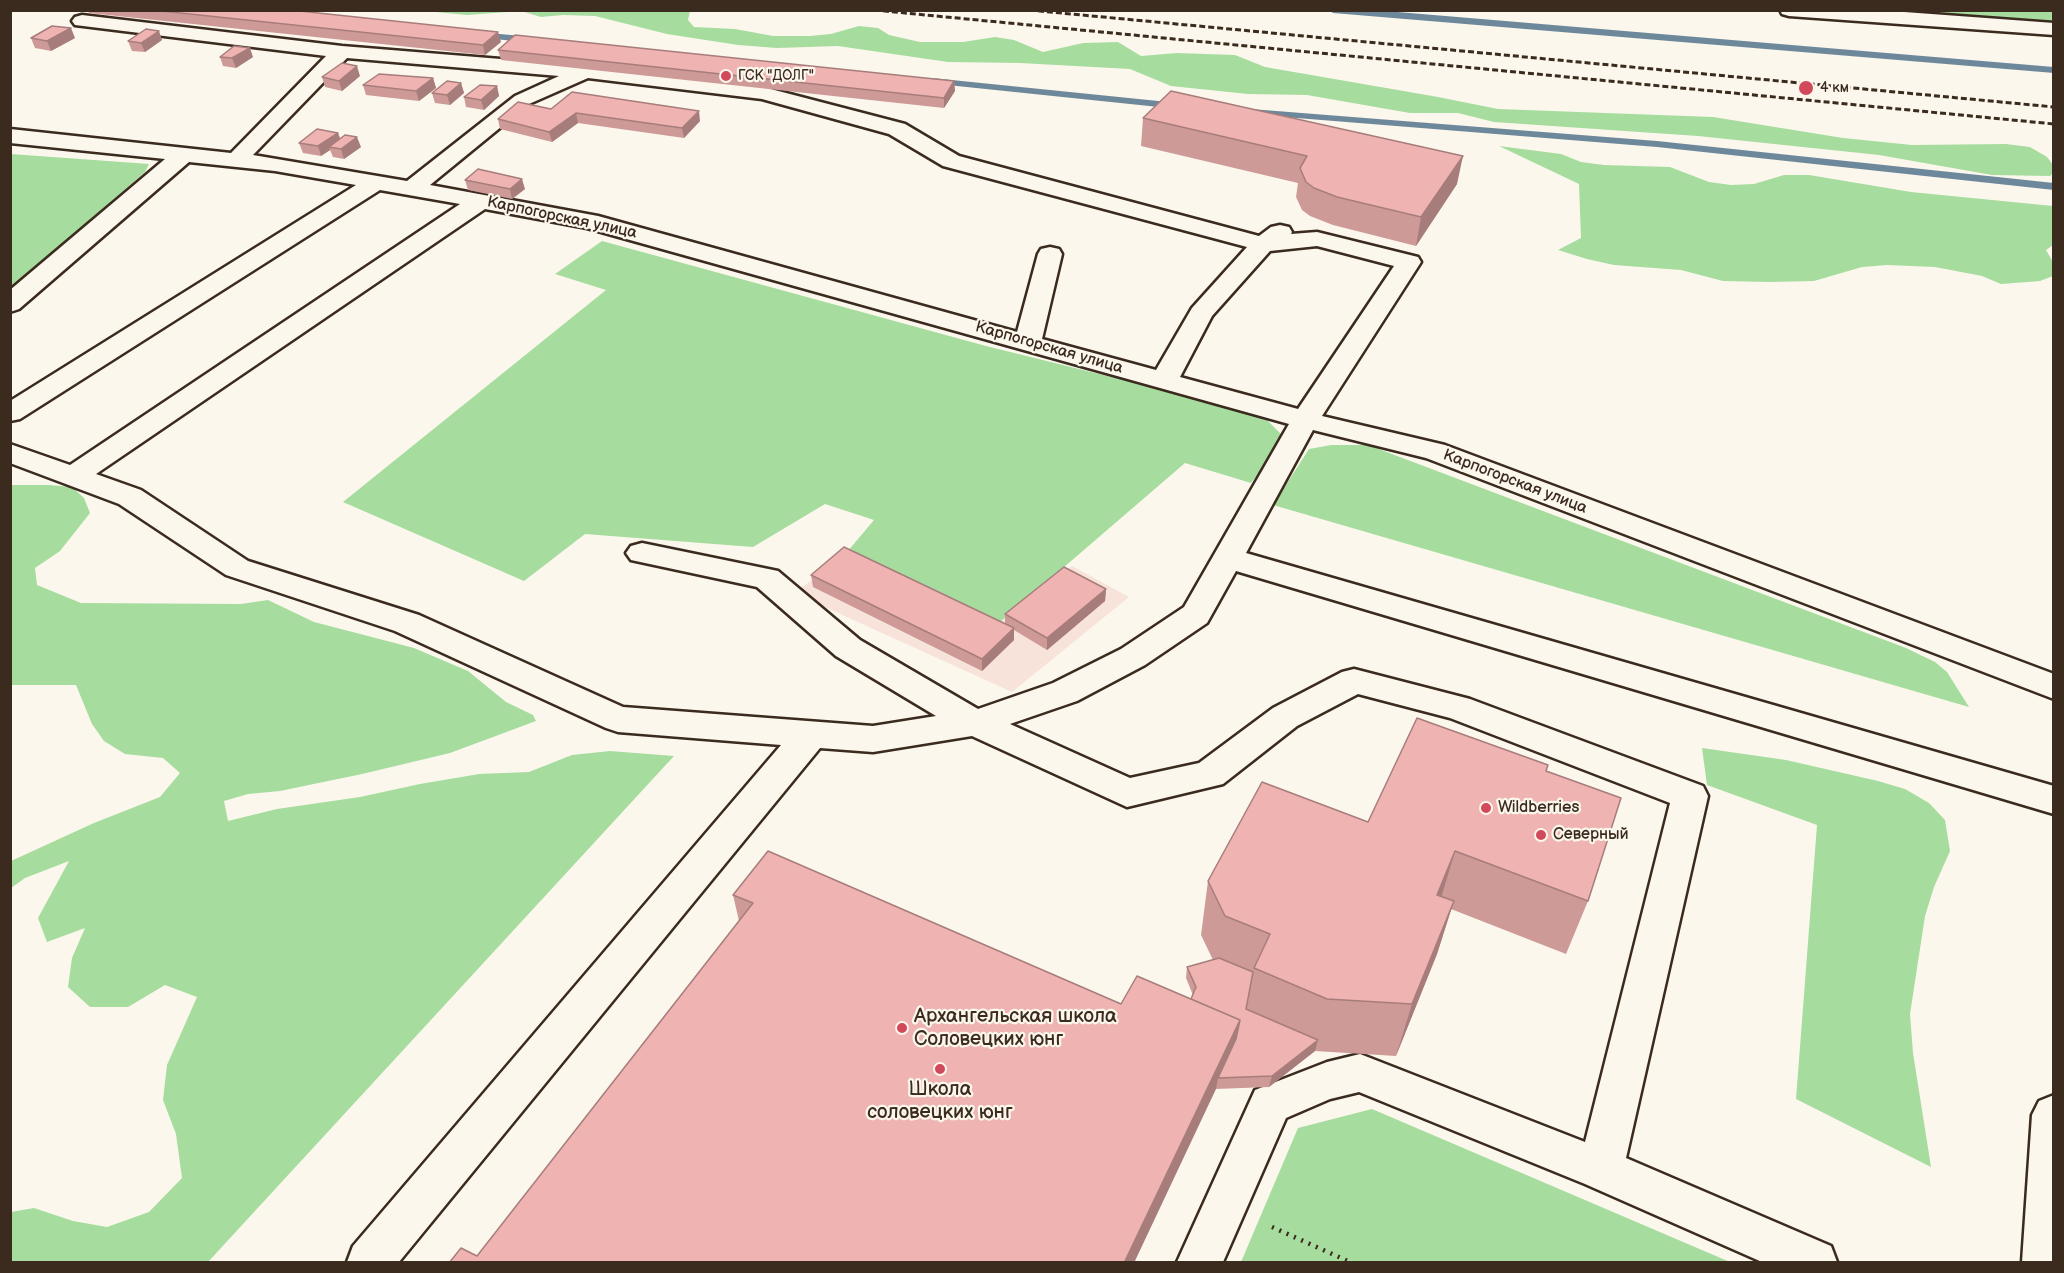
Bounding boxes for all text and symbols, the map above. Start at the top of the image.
place label: ГСК "ДОЛГ" [738,68,814,84]
marker: ГСК "ДОЛГ" [719,69,733,83]
marker: 4 км [1797,79,1815,97]
place label: 4 км [1820,80,1849,96]
street label: Карпогорская улица [485,193,639,243]
street label: Карпогорская улица [973,318,1125,378]
street label: Карпогорская улица [1440,446,1590,518]
place label: Wildberries [1498,798,1579,818]
marker: Wildberries [1479,801,1493,815]
place label: Северный [1553,825,1629,845]
marker: Северный [1534,828,1548,842]
place label: Архангельская школа Соловецких юнг [914,1005,1117,1052]
marker: Архангельская школа Соловецких юнг [895,1021,909,1035]
marker: Школа соловецких юнг [933,1062,947,1076]
place label: Школа соловецких юнг [867,1078,1013,1125]

